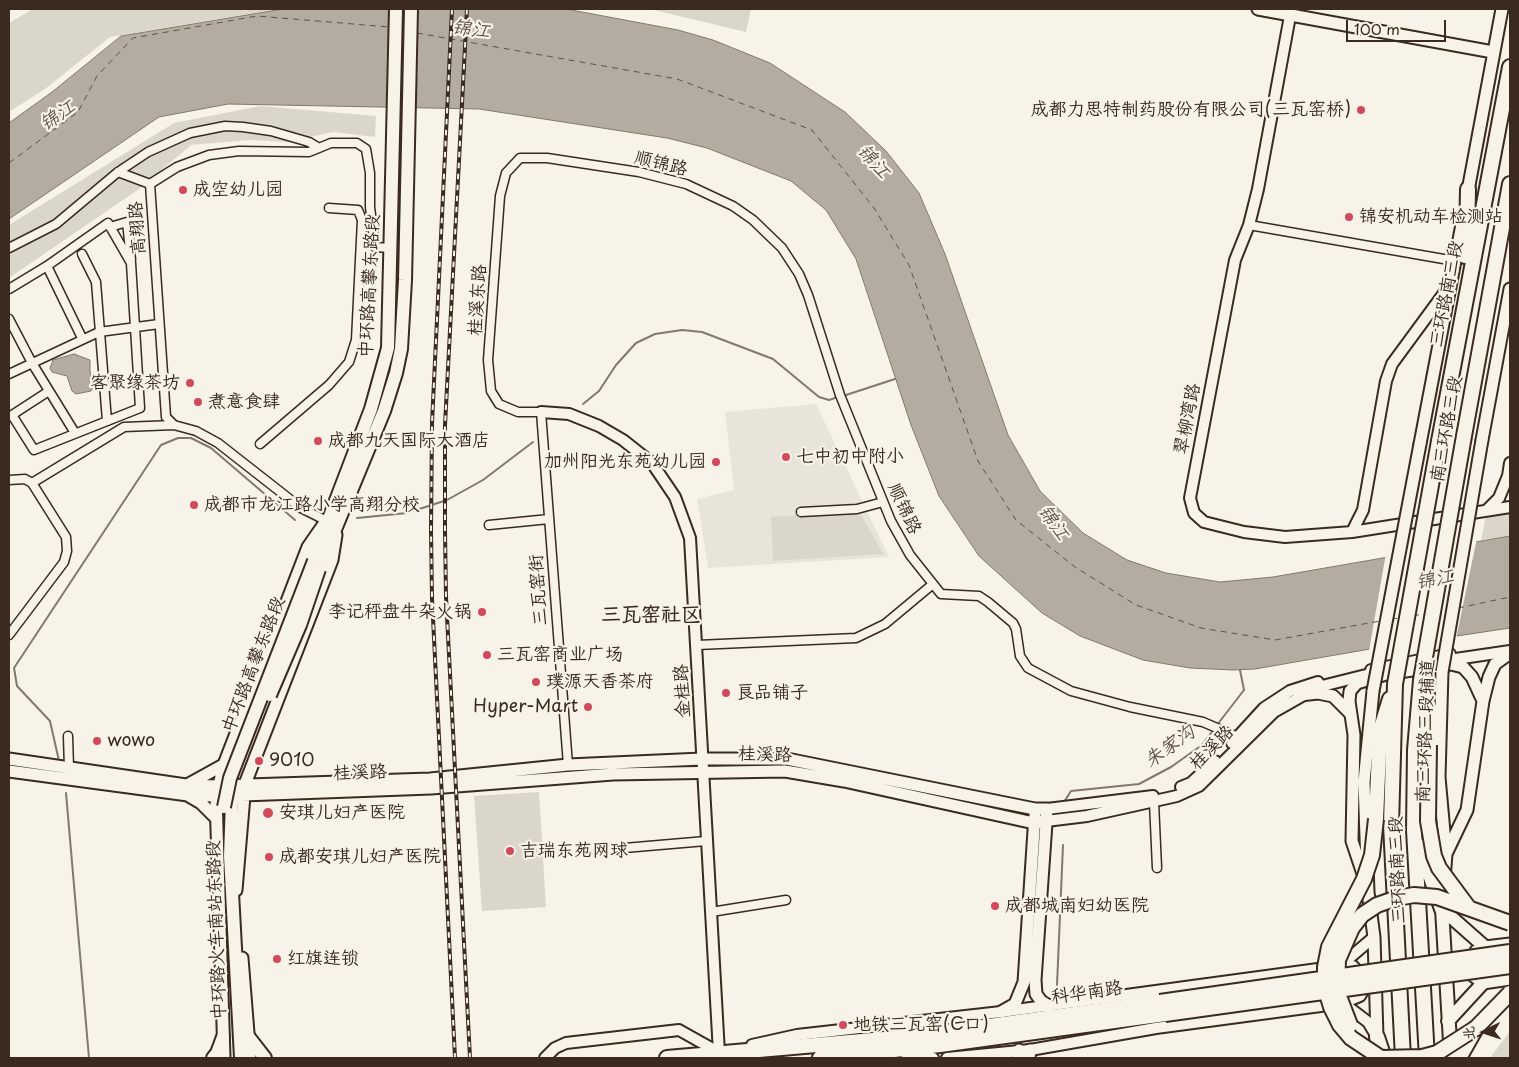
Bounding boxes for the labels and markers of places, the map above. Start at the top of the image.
place label: 成都力思特制药股份有限公司(三瓦窑桥) [1031,99,1351,121]
marker: 成都力思特制药股份有限公司(三瓦窑桥) [1355,104,1367,116]
place label: 成空幼儿园 [193,179,283,201]
marker: 成空幼儿园 [177,184,189,196]
place label: 锦安机动车检测站 [1359,206,1503,228]
marker: 锦安机动车检测站 [1343,211,1355,223]
place label: 客聚缘茶坊 [90,372,180,394]
marker: 客聚缘茶坊 [184,377,196,389]
place label: 煮意食肆 [208,391,280,413]
marker: 煮意食肆 [192,396,204,408]
place label: 成都九天国际大酒店 [328,430,490,452]
marker: 成都九天国际大酒店 [312,435,324,447]
place label: 七中初中附小 [796,446,904,468]
place label: 加州阳光东苑幼儿园 [544,451,706,473]
marker: 七中初中附小 [780,451,792,463]
marker: 加州阳光东苑幼儿园 [710,456,722,468]
place label: 成都市龙江路小学高翔分校 [204,494,420,516]
marker: 成都市龙江路小学高翔分校 [188,499,200,511]
place label: 李记秤盘牛杂火锅 [328,601,472,623]
marker: 李记秤盘牛杂火锅 [476,606,488,618]
place label: 三瓦窑商业广场 [497,644,623,666]
marker: 三瓦窑商业广场 [481,649,493,661]
place label: 璞源天香茶府 [546,671,654,693]
marker: 璞源天香茶府 [530,676,542,688]
place label: 良品铺子 [736,682,808,704]
marker: 良品铺子 [720,687,732,699]
place label: Hyper-Mart [473,696,578,718]
marker: Hyper-Mart [582,701,594,713]
place label: wowo [107,730,155,752]
marker: wowo [91,735,103,747]
place label: 9010 [269,750,315,772]
marker: 9010 [253,755,265,767]
place label: 安琪儿妇产医院 [279,802,405,824]
marker: 安琪儿妇产医院 [261,806,275,820]
place label: 吉瑞东苑网球 [520,840,628,862]
marker: 吉瑞东苑网球 [504,845,516,857]
place label: 成都安琪儿妇产医院 [279,846,441,868]
marker: 成都安琪儿妇产医院 [263,851,275,863]
place label: 成都城南妇幼医院 [1005,895,1149,917]
marker: 成都城南妇幼医院 [989,900,1001,912]
place label: 红旗连锁 [287,948,359,970]
marker: 红旗连锁 [271,953,283,965]
place label: 地铁三瓦窑(C口) [853,1014,989,1036]
marker: 地铁三瓦窑(C口) [837,1019,849,1031]

